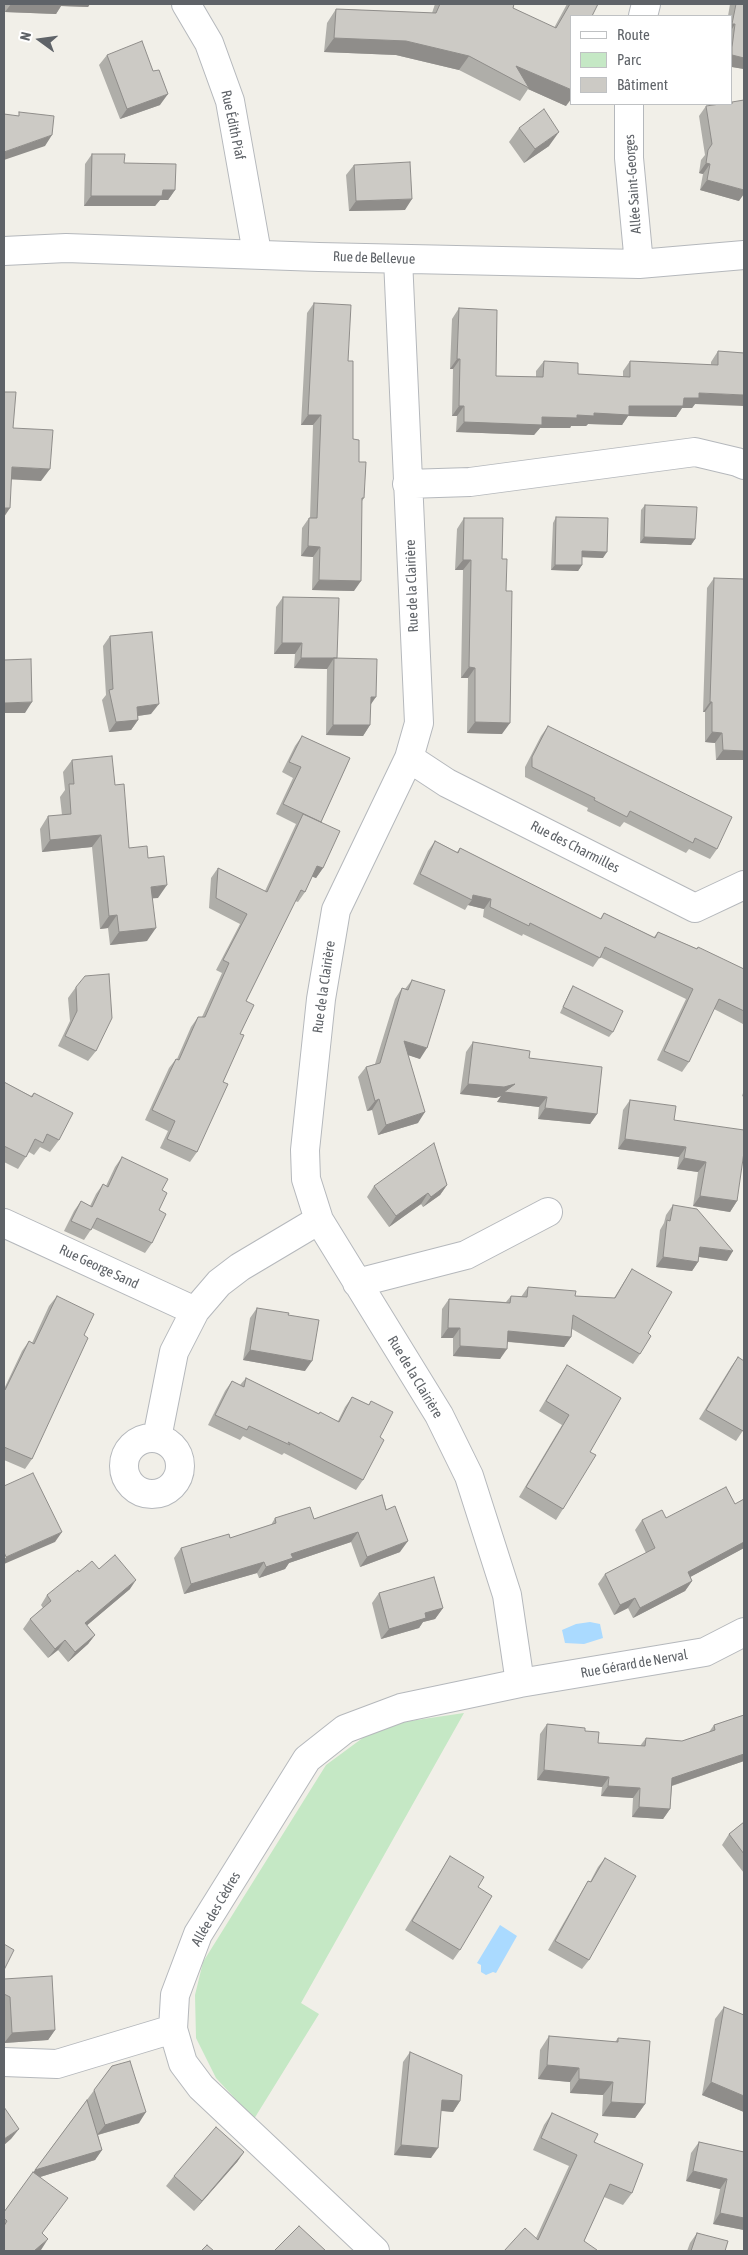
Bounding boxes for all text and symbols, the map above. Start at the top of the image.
north arrow [15,15,65,65]
legend [570,15,733,105]
text: Route [617,26,650,43]
text: N [17,30,34,42]
text: Parc [617,51,641,68]
text: Bâtiment [617,76,668,93]
street label: Rue Édith Piaf [217,89,249,161]
street label: Allée Saint-Georges [621,134,645,234]
street label: Rue de Bellevue [333,248,415,268]
street label: Rue de la Clairière [402,539,422,633]
street label: Rue des Charmilles [528,817,622,877]
street label: Rue de la Clairière [309,940,339,1034]
street label: Rue George Sand [57,1241,141,1293]
street label: Rue de la Clairière [384,1333,446,1421]
street label: Rue Gérard de Nerval [579,1646,689,1682]
street label: Allée des Cèdres [188,1869,244,1949]

